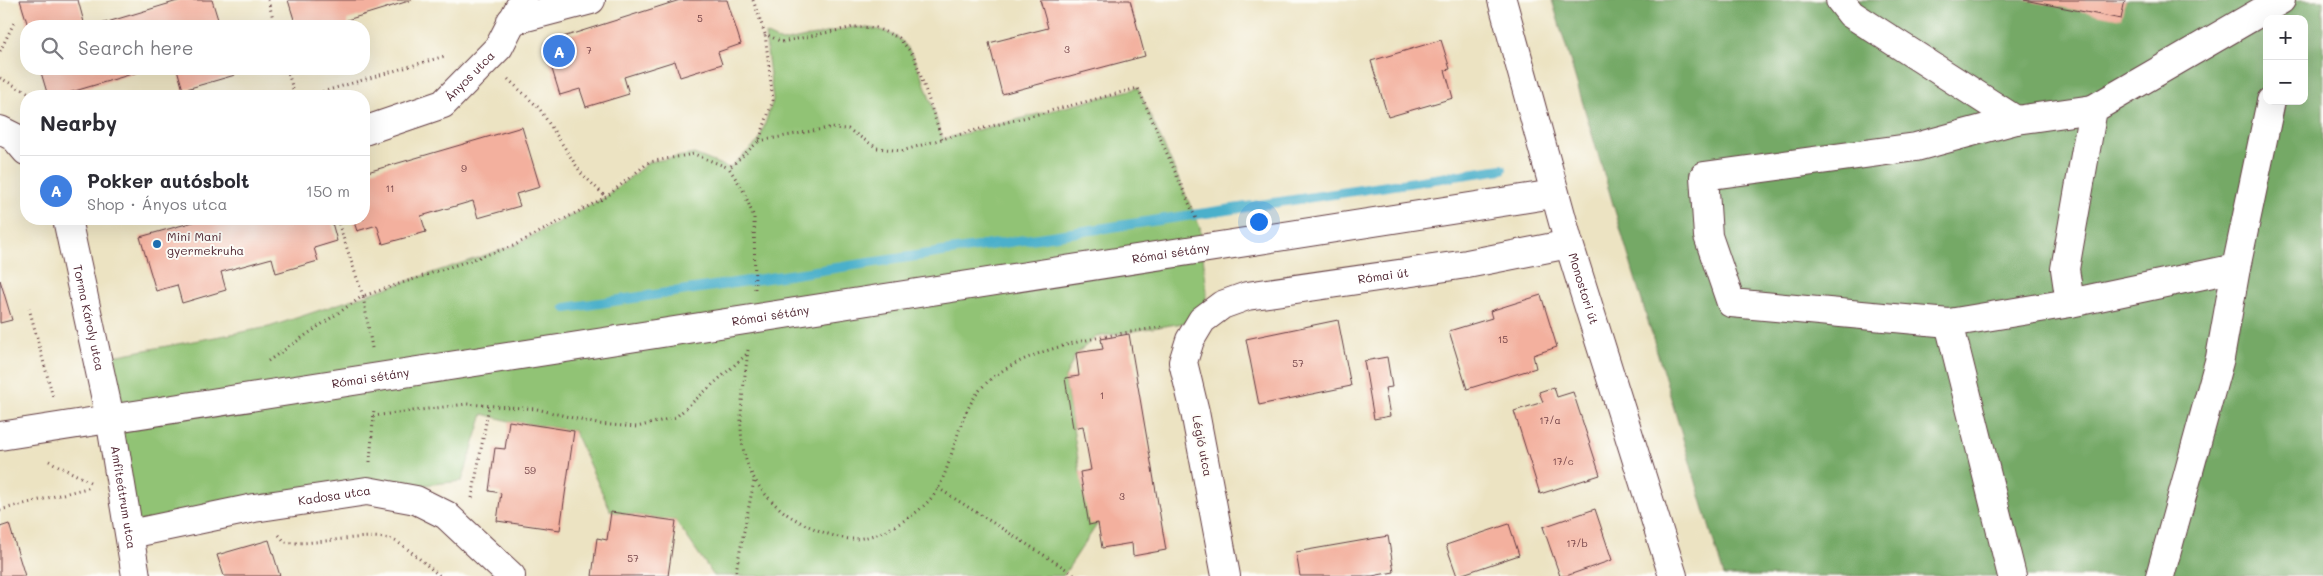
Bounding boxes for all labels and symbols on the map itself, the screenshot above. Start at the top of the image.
house number: 5 [697,11,703,25]
pin: A [543,32,575,70]
house number: 3 [1064,42,1070,56]
house number: 7 [586,43,592,57]
street label: Ányos utca [441,47,498,104]
house number: 9 [461,161,467,175]
house number: 11 [386,181,394,195]
your location [1246,209,1272,235]
place label: Mini Mani gyermekruha [167,228,244,258]
marker: Mini Mani gyermekruha [151,238,163,250]
street label: Római sétány [1131,239,1211,267]
street label: Monostori út [1565,251,1603,326]
street label: Torma Károly utca [70,263,109,372]
street label: Római út [1357,264,1410,287]
street label: Római sétány [731,301,811,329]
house number: 15 [1498,332,1508,346]
house number: 57 [1292,356,1304,370]
street label: Római sétány [330,363,410,391]
house number: 1 [1100,388,1104,402]
house number: 17/a [1539,413,1561,427]
street label: Légió utca [1189,414,1217,478]
street label: Amfiteátrum utca [108,444,140,550]
house number: 17/c [1552,454,1574,468]
house number: 59 [524,463,536,477]
street label: Kadosa utca [297,482,372,508]
house number: 3 [1119,489,1125,503]
house number: 17/b [1566,536,1588,550]
house number: 57 [627,551,639,565]

